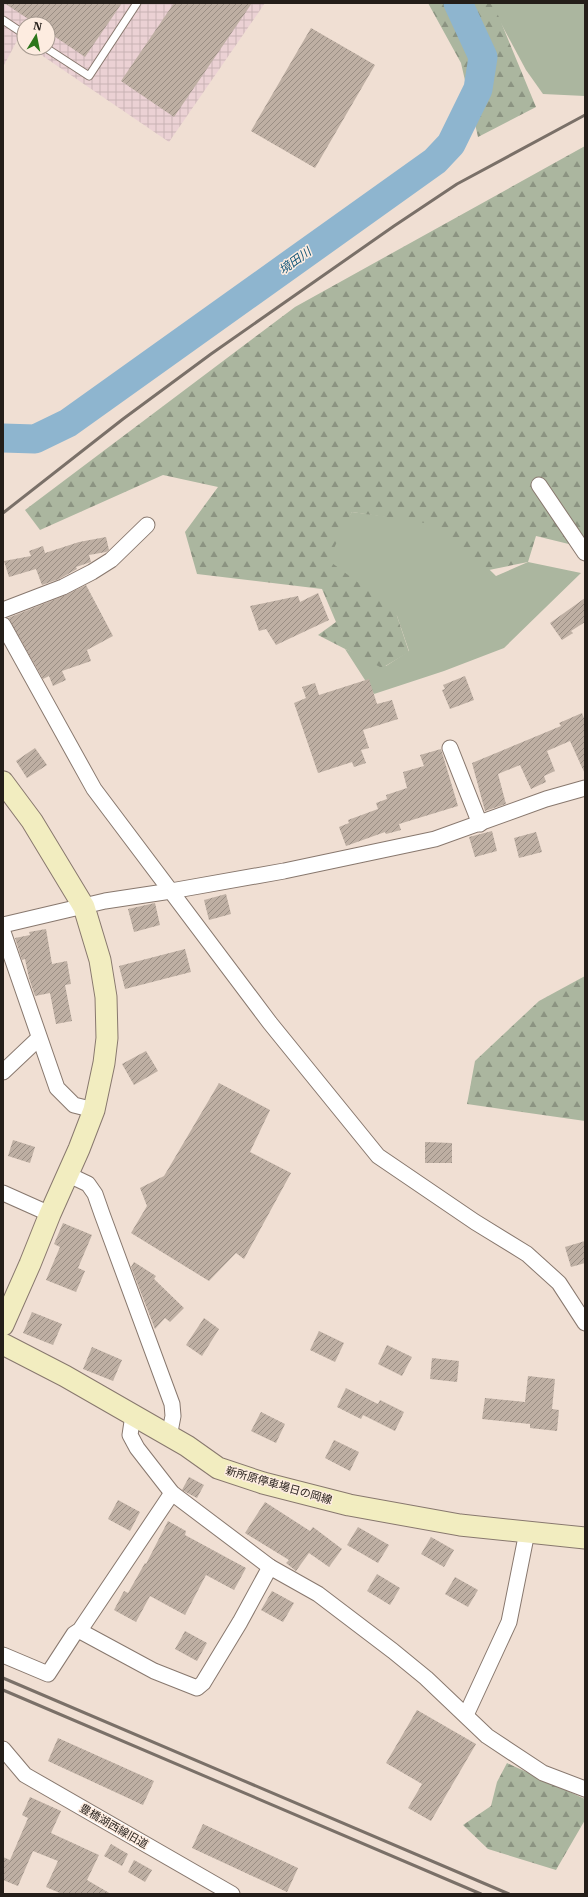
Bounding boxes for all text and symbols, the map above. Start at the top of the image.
north arrow [16,16,56,56]
text: N [32,19,44,34]
water label: 境田川 [276,243,315,277]
street label: 新所原停車場日の岡線 [224,1463,334,1507]
street label: 豊橋湖西線旧道 [77,1801,151,1851]

